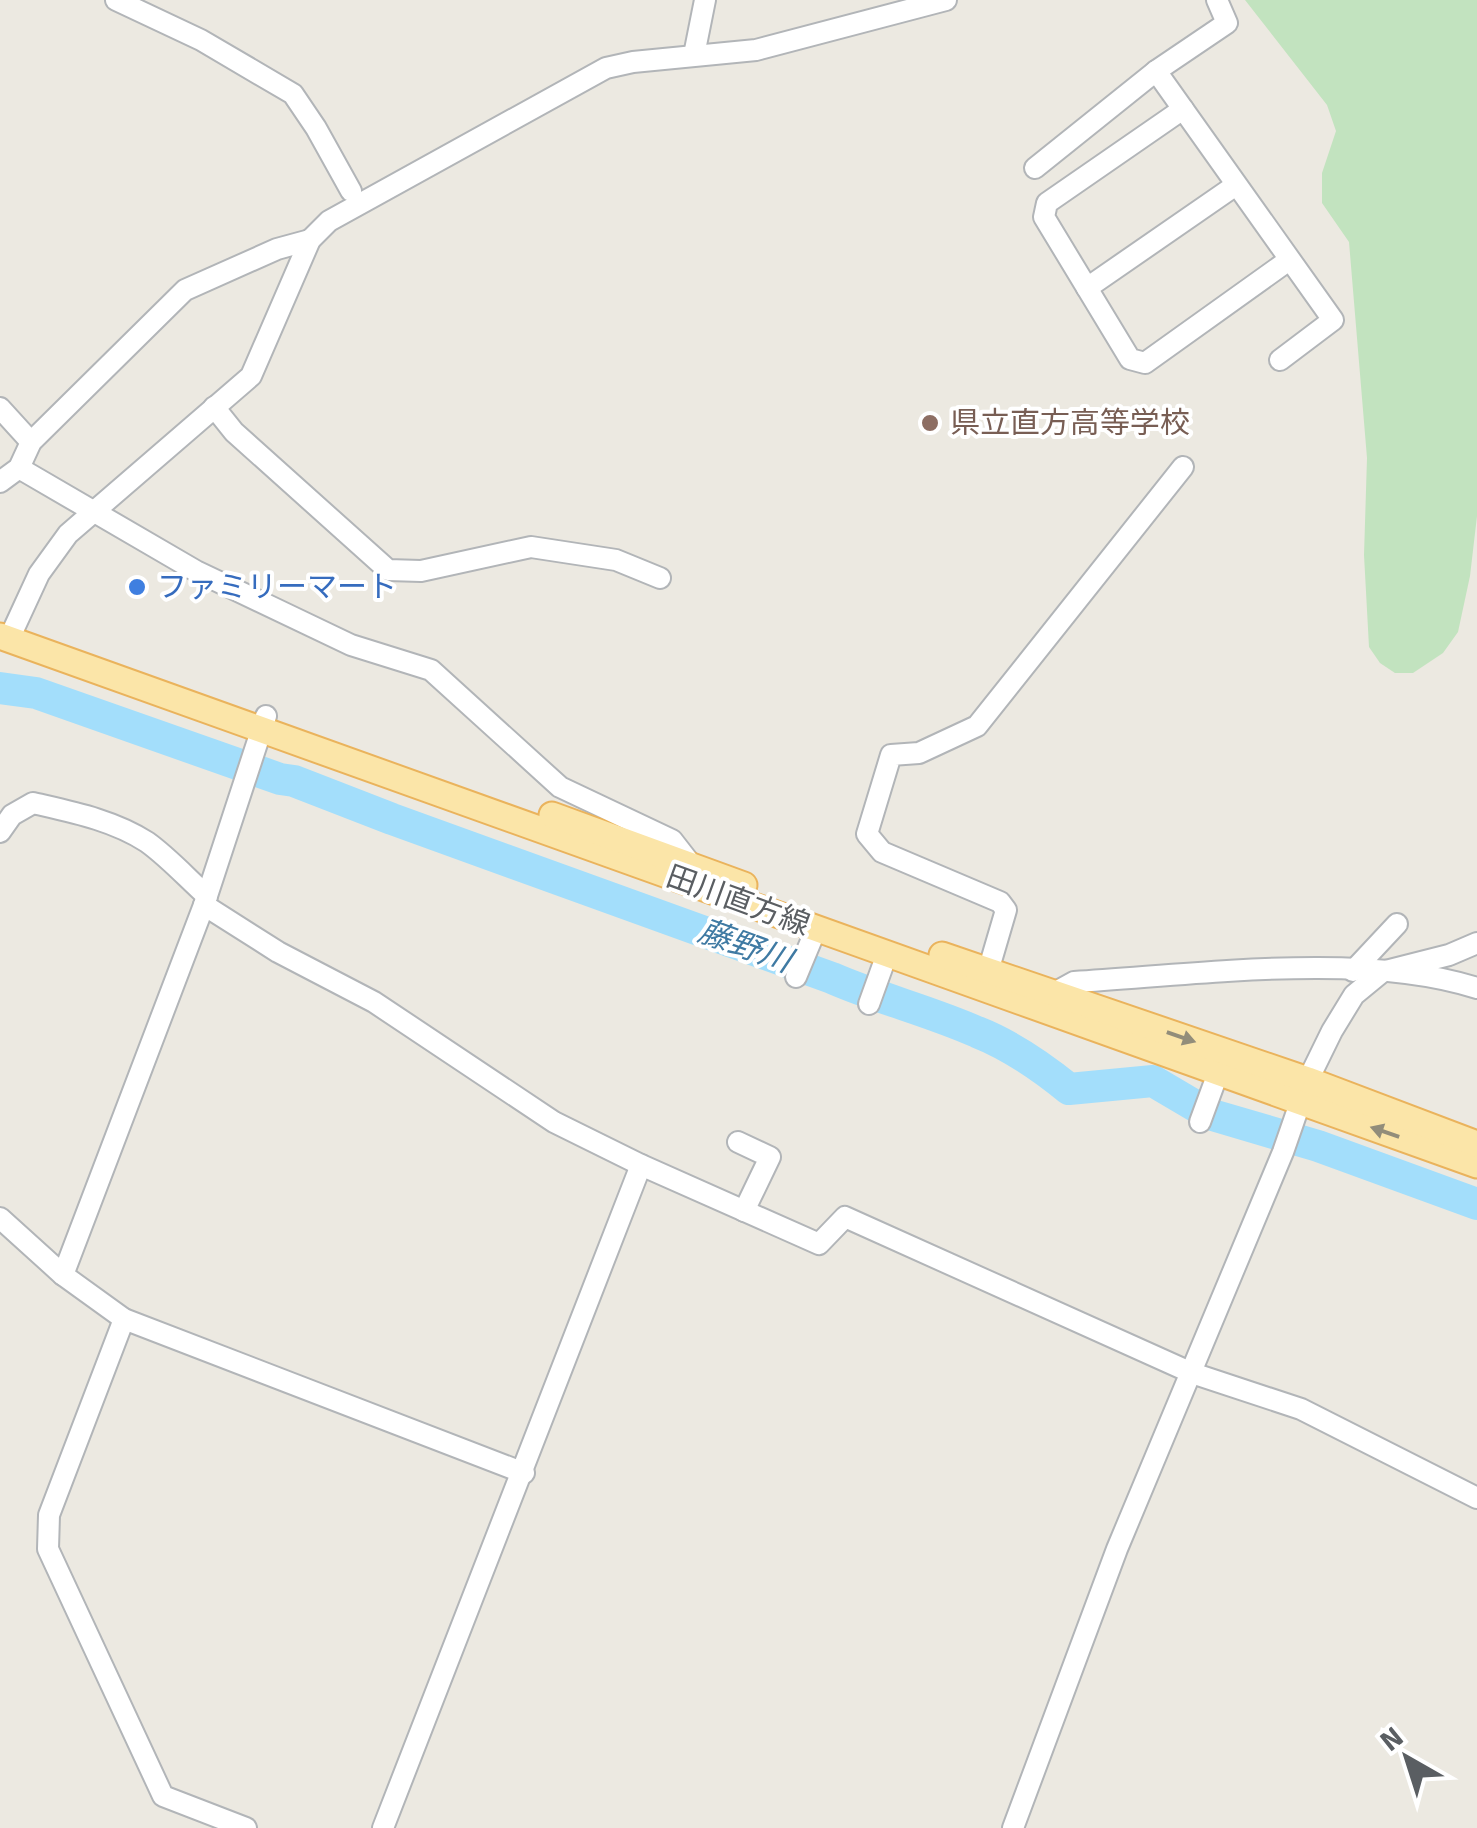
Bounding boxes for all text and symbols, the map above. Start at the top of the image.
place label: 県立直方高等学校 [950,405,1190,442]
marker: 県立直方高等学校 [919,412,941,434]
place label: ファミリーマート [157,569,397,606]
marker: ファミリーマート [126,576,148,598]
street label: 田川直方線 [661,858,815,944]
water label: 藤野川 [693,911,800,982]
one-way arrow [1167,1030,1197,1045]
one-way arrow [1370,1124,1400,1139]
north arrow [1357,1708,1457,1808]
text: N [1374,1720,1410,1759]

